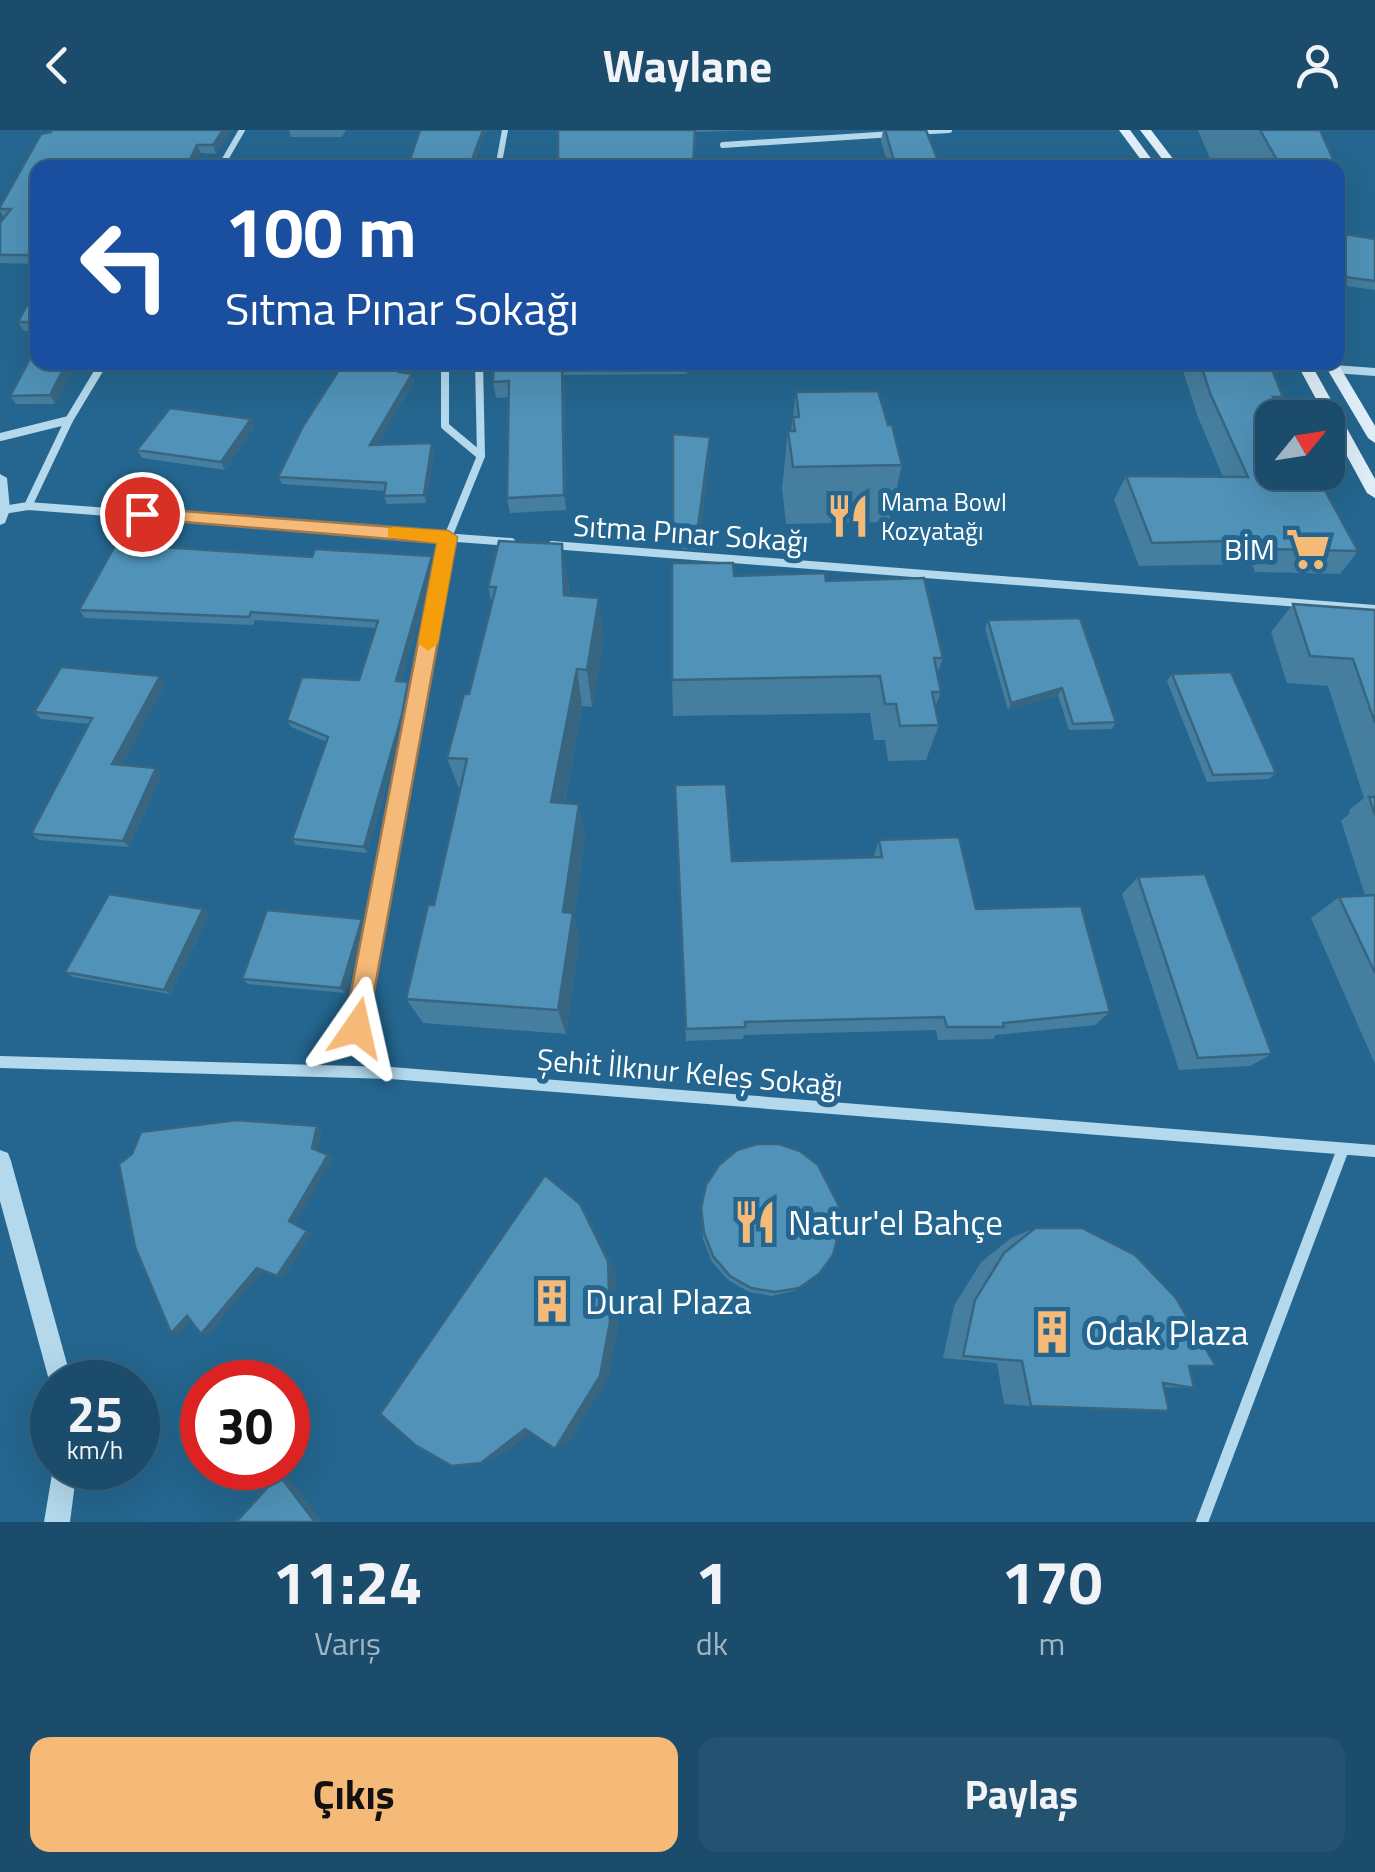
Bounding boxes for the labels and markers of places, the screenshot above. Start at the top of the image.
pin [100,472,185,557]
place label: Mama Bowl Kozyatağı [881,483,1007,550]
restaurant icon: Mama Bowl Kozyatağı [824,492,872,540]
supermarket icon: BİM [1284,525,1332,573]
place label: BİM [1224,526,1275,572]
place label: Natur'el Bahçe [788,1195,1003,1249]
restaurant icon: Natur'el Bahçe [731,1198,779,1246]
place label: Dural Plaza [585,1274,751,1328]
building icon: Dural Plaza [528,1277,576,1325]
place label: Odak Plaza [1085,1305,1248,1359]
building icon: Odak Plaza [1028,1308,1076,1356]

